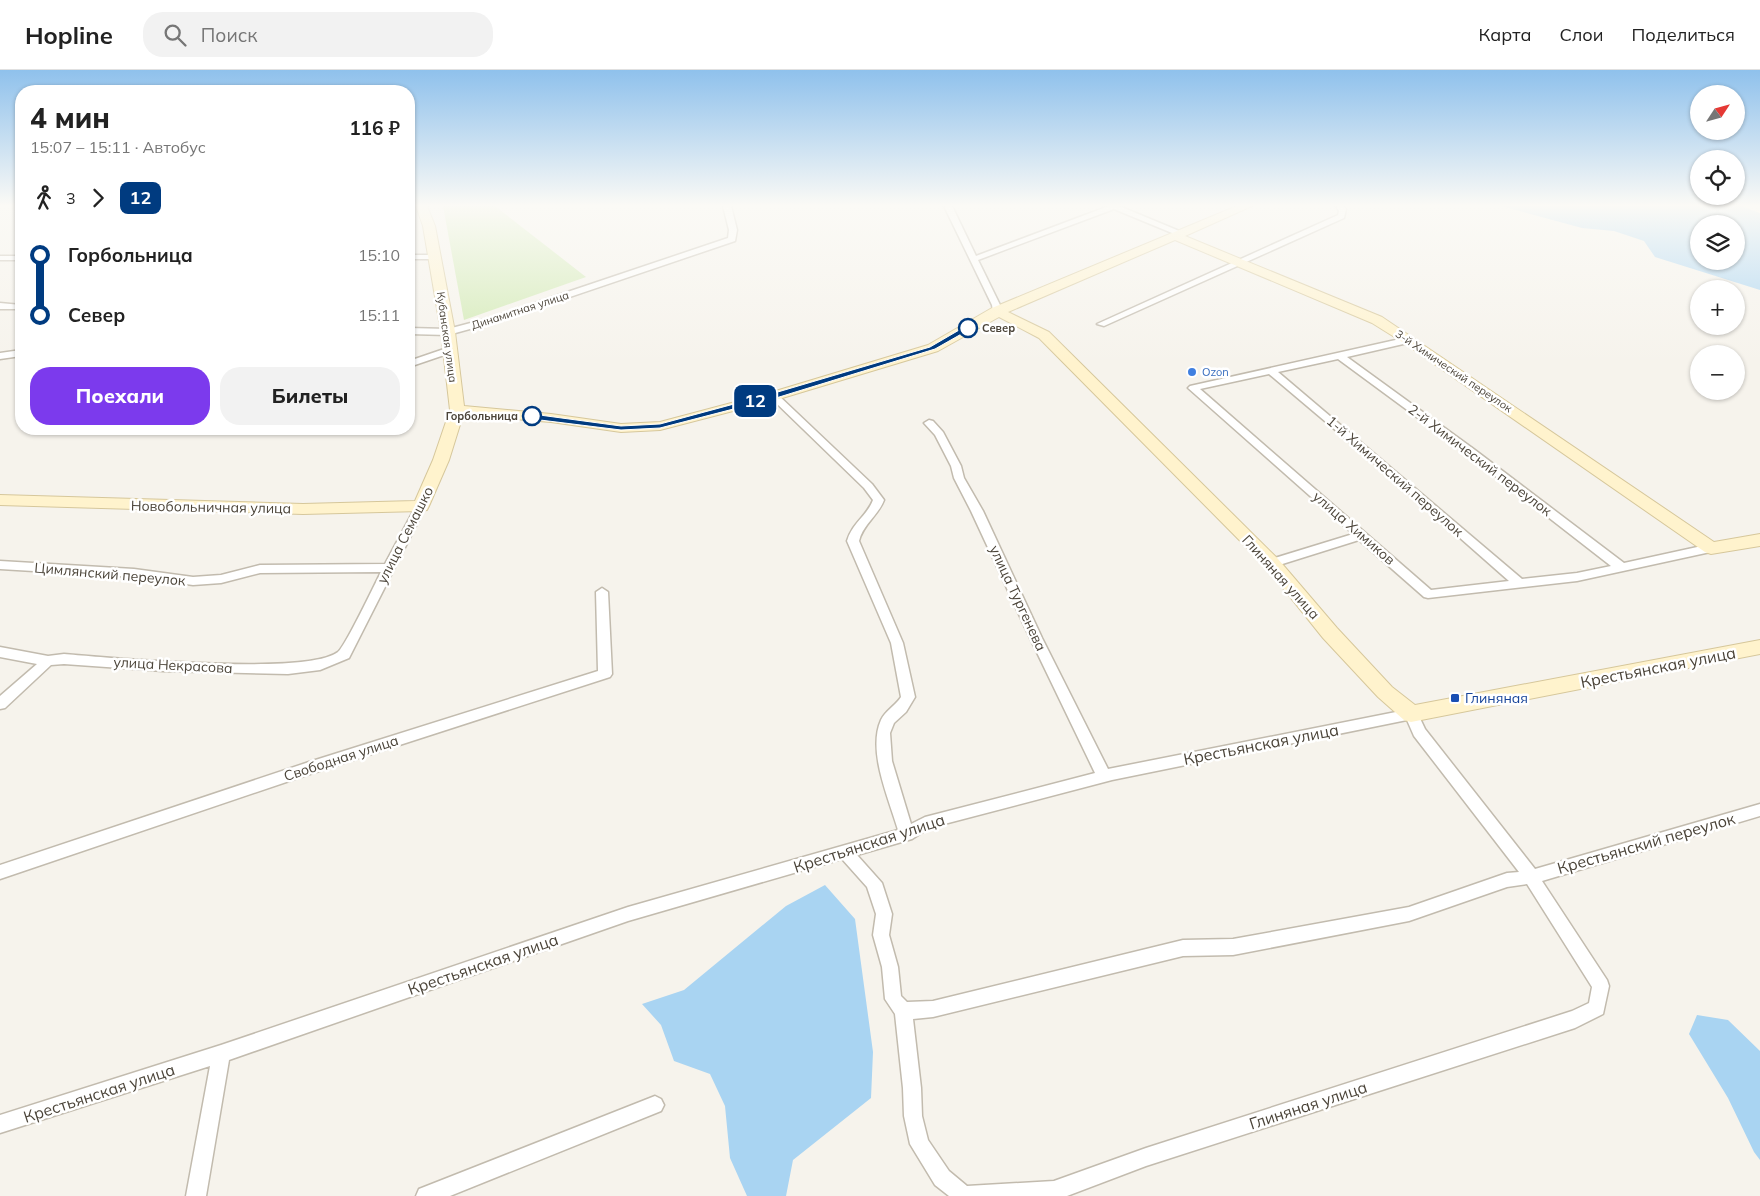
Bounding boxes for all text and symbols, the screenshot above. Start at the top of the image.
search box [143,12,493,57]
text: Hopline [25,20,113,50]
icon: search [161,21,189,49]
text: Поиск [201,23,258,47]
text: Карта [1479,23,1531,46]
text: Слои [1559,23,1604,46]
text: Поделиться [1632,23,1735,46]
north arrow [1690,85,1745,140]
map controls [1690,85,1745,400]
text: 4 мин [30,100,110,135]
text: 116 ₽ [349,116,400,140]
text: 15:07 – 15:11 · Автобус [30,137,206,157]
button: locate [1690,150,1745,205]
icon: walk [30,184,58,212]
icon: forward [84,184,112,212]
text: 12 [130,186,151,209]
text: 3 [66,188,76,208]
button: layers [1690,215,1745,270]
text: Горбольница [68,243,193,267]
text: 15:10 [358,245,400,265]
button: + [1690,280,1745,335]
street label: Динамитная улица [469,288,571,332]
street label: Кубанская улица [434,291,460,383]
text: Север [68,303,125,327]
text: 15:11 [358,305,400,325]
marker: Север [958,318,978,338]
place label: Север [982,321,1015,335]
street label: 3-й Химический переулок [1393,327,1515,415]
button: − [1690,345,1745,400]
place label: Ozon [1202,365,1229,379]
marker: Ozon [1186,366,1198,378]
button: Поехали [30,367,210,425]
button: Билеты [220,367,400,425]
line badge: 12 [732,385,778,417]
text: 12 [744,389,766,412]
street label: 2-й Химический переулок [1405,400,1556,520]
marker: Горбольница [522,406,542,426]
place label: Горбольница [446,409,518,423]
street label: 1-й Химический переулок [1323,412,1467,541]
street label: улица Семашко [373,483,437,587]
street label: улица Химиков [1309,487,1399,569]
street label: Новобольничная улица [131,497,291,517]
street label: Глиняная улица [1238,531,1324,623]
street label: улица Тургенева [986,542,1050,654]
street label: Цимлянский переулок [34,558,187,590]
street label: Крестьянская улица [1579,642,1737,692]
street label: улица Некрасова [113,653,233,677]
place label: Глиняная [1465,689,1528,707]
marker: Глиняная [1449,692,1461,704]
street label: Крестьянская улица [1182,719,1340,769]
street label: Свободная улица [281,731,401,785]
street label: Крестьянский переулок [1555,808,1738,878]
street label: Крестьянская улица [791,809,947,877]
street label: Крестьянская улица [405,929,561,999]
street label: Крестьянская улица [21,1059,177,1127]
street label: Глиняная улица [1247,1077,1369,1133]

